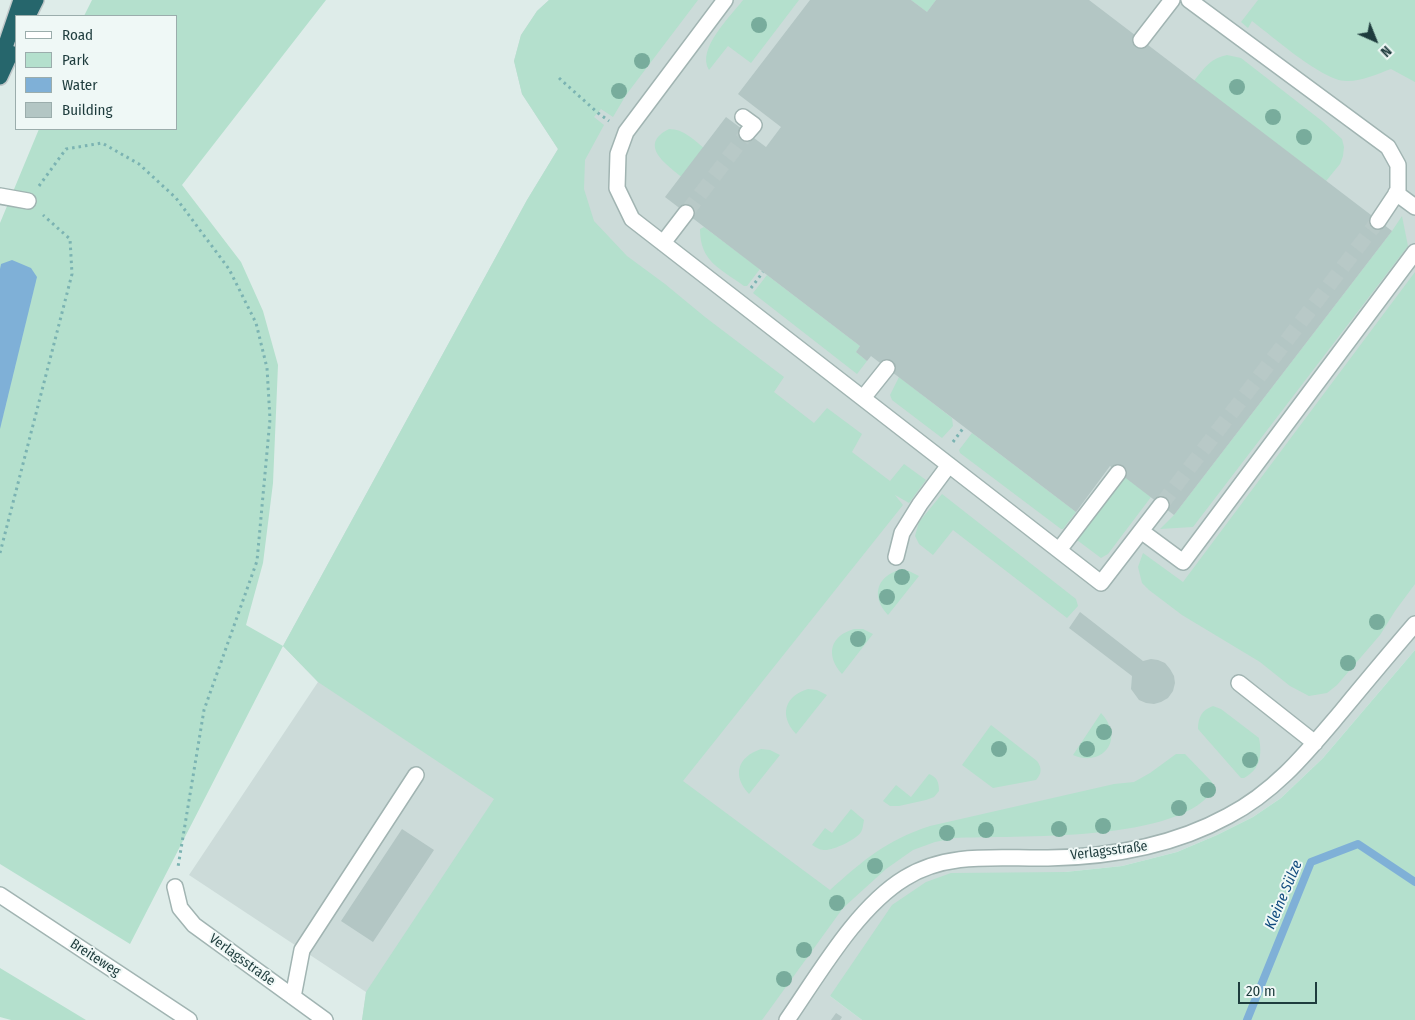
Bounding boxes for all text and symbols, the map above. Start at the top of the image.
legend [15,15,178,130]
north arrow [1350,15,1400,65]
text: Road [62,26,93,44]
text: N [1377,42,1395,60]
text: Park [62,51,89,69]
text: Water [62,76,97,94]
text: Building [62,101,113,119]
street label: Verlagsstraße [1070,838,1148,864]
water label: Kleine Sülze [1261,858,1307,932]
street label: Verlagsstraße [206,930,278,990]
street label: Breiteweg [67,936,123,980]
scale bar [1240,972,1319,1004]
text: 20 m [1246,982,1276,1000]

